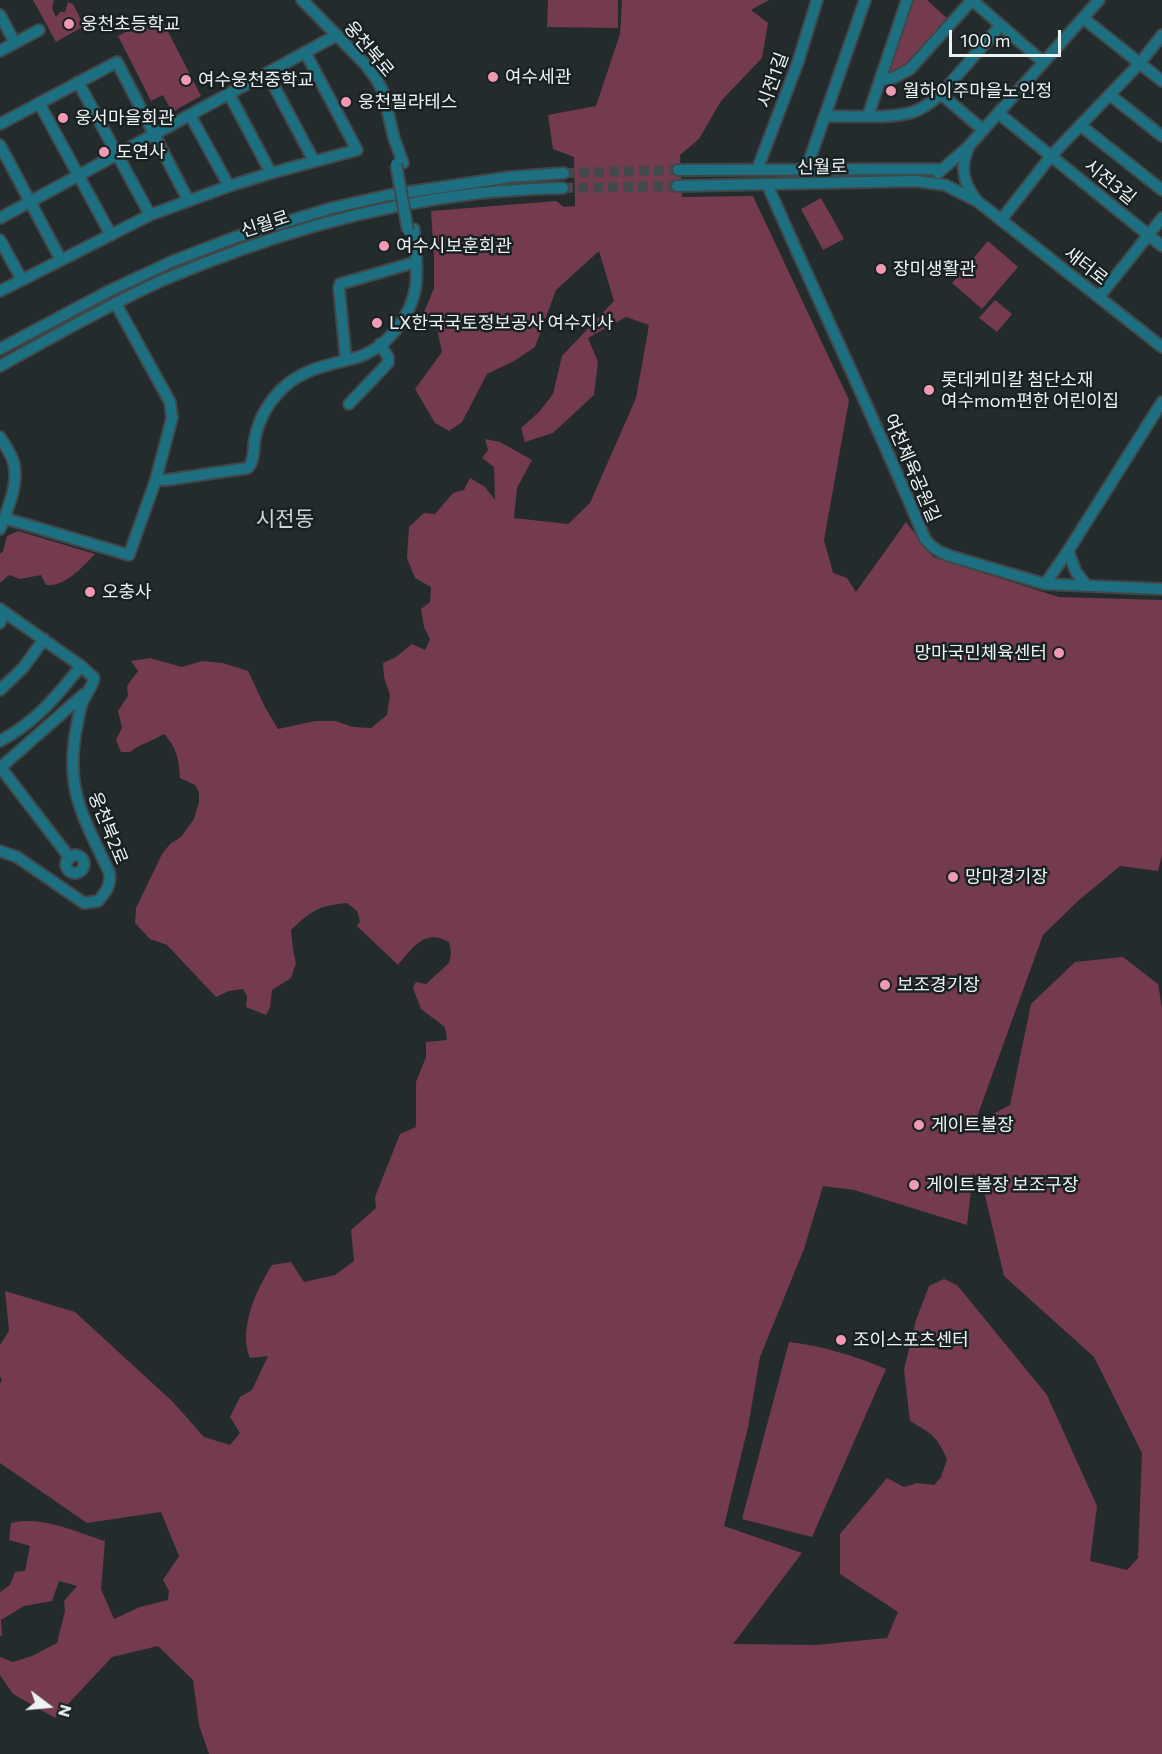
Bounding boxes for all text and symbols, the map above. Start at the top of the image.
place label: 웅천초등학교 [81,13,180,35]
marker: 웅천초등학교 [62,17,76,31]
street label: 웅천북로 [339,17,399,81]
scale bar [952,18,1064,56]
text: 100 m [960,29,1010,51]
street label: 시전1길 [753,49,793,111]
place label: 여수세관 [505,66,571,88]
place label: 여수웅천중학교 [198,69,314,91]
marker: 여수세관 [486,70,500,84]
marker: 여수웅천중학교 [179,73,193,87]
place label: 월하이주마을노인정 [903,80,1052,102]
marker: 월하이주마을노인정 [884,84,898,98]
place label: 웅천필라테스 [358,91,457,113]
marker: 웅천필라테스 [339,95,353,109]
place label: 웅서마을회관 [75,107,174,129]
marker: 웅서마을회관 [56,111,70,125]
place label: 도연사 [116,141,166,163]
marker: 도연사 [97,145,111,159]
street label: 시전3길 [1080,155,1140,209]
street label: 신월로 [797,156,847,178]
street label: 신월로 [238,206,292,242]
place label: 여수시보훈회관 [396,235,512,257]
marker: 여수시보훈회관 [377,239,391,253]
street label: 새터로 [1060,242,1112,290]
place label: 장미생활관 [893,258,976,280]
marker: 장미생활관 [874,262,888,276]
place label: LX한국국토정보공사 여수지사 [389,312,614,334]
marker: LX한국국토정보공사 여수지사 [370,316,384,330]
place label: 롯데케미칼 첨단소재 여수mom편한 어린이집 [941,369,1119,412]
marker: 롯데케미칼 첨단소재 여수mom편한 어린이집 [922,383,936,397]
street label: 여천체육공원길 [879,410,945,526]
district label: 시전동 [256,506,314,532]
place label: 오충사 [102,581,152,603]
marker: 오충사 [83,585,97,599]
place label: 망마국민체육센터 [915,642,1047,664]
marker: 망마국민체육센터 [1052,646,1066,660]
street label: 웅천북2로 [84,789,132,867]
place label: 망마경기장 [965,866,1048,888]
marker: 망마경기장 [946,870,960,884]
place label: 보조경기장 [897,974,980,996]
marker: 보조경기장 [878,978,892,992]
place label: 게이트볼장 [931,1114,1014,1136]
marker: 게이트볼장 [912,1118,926,1132]
place label: 게이트볼장 보조구장 [926,1174,1078,1196]
marker: 게이트볼장 보조구장 [907,1178,921,1192]
place label: 조이스포츠센터 [853,1329,969,1351]
marker: 조이스포츠센터 [834,1333,848,1347]
north arrow [18,1676,78,1736]
text: N [55,1703,77,1719]

